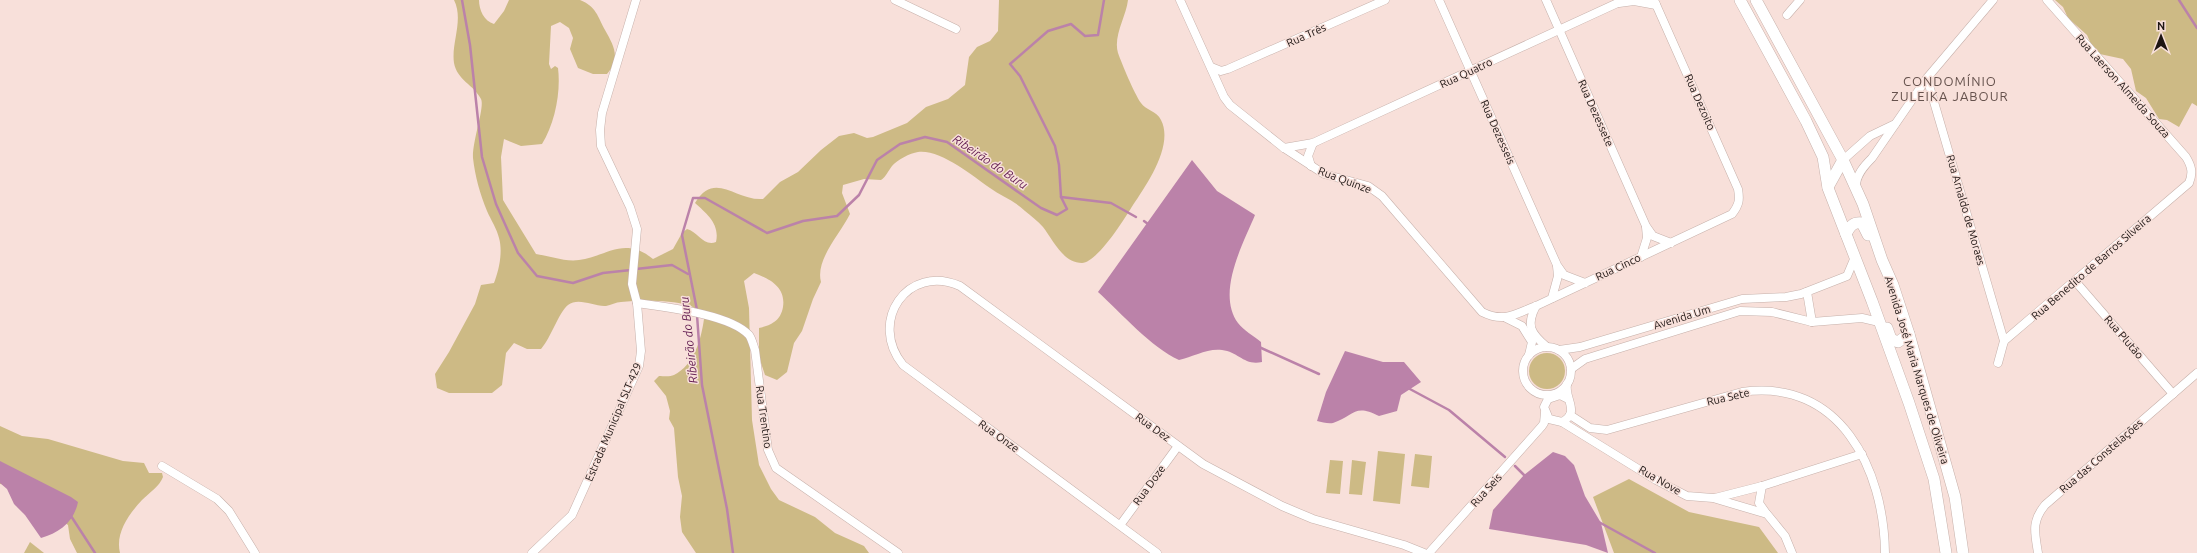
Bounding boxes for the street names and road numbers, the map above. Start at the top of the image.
street label: Rua Três [1284,21,1328,49]
street label: Rua Laerson Almeida Souza [2073,32,2173,140]
street label: Rua Quatro [1438,56,1494,90]
street label: Rua Dezoito [1682,72,1718,132]
street label: Rua Dezessete [1576,78,1616,148]
street label: Rua Dezesseis [1478,98,1518,166]
street label: Rua Arnaldo de Moraes [1944,153,1988,267]
street label: Rua Quinze [1317,164,1373,196]
street label: Rua Benedito de Barros Silveira [2029,212,2153,322]
street label: Rua Cinco [1593,251,1643,283]
street label: Avenida José Maria Marques de Oliveira [1883,275,1951,465]
street label: Avenida Um [1652,303,1712,331]
street label: Rua Plutão [2102,313,2146,361]
street label: Estrada Municipal SLT-429 [583,361,643,483]
street label: Rua Trentino [754,385,774,449]
street label: Rua Sete [1705,386,1751,408]
street label: Rua Dez [1133,410,1173,444]
street label: Rua das Constelações [2057,416,2145,495]
street label: Rua Onze [976,417,1022,455]
street label: Rua Doze [1130,463,1168,507]
street label: Rua Nove [1637,463,1683,497]
street label: Rua Seis [1468,471,1504,509]

